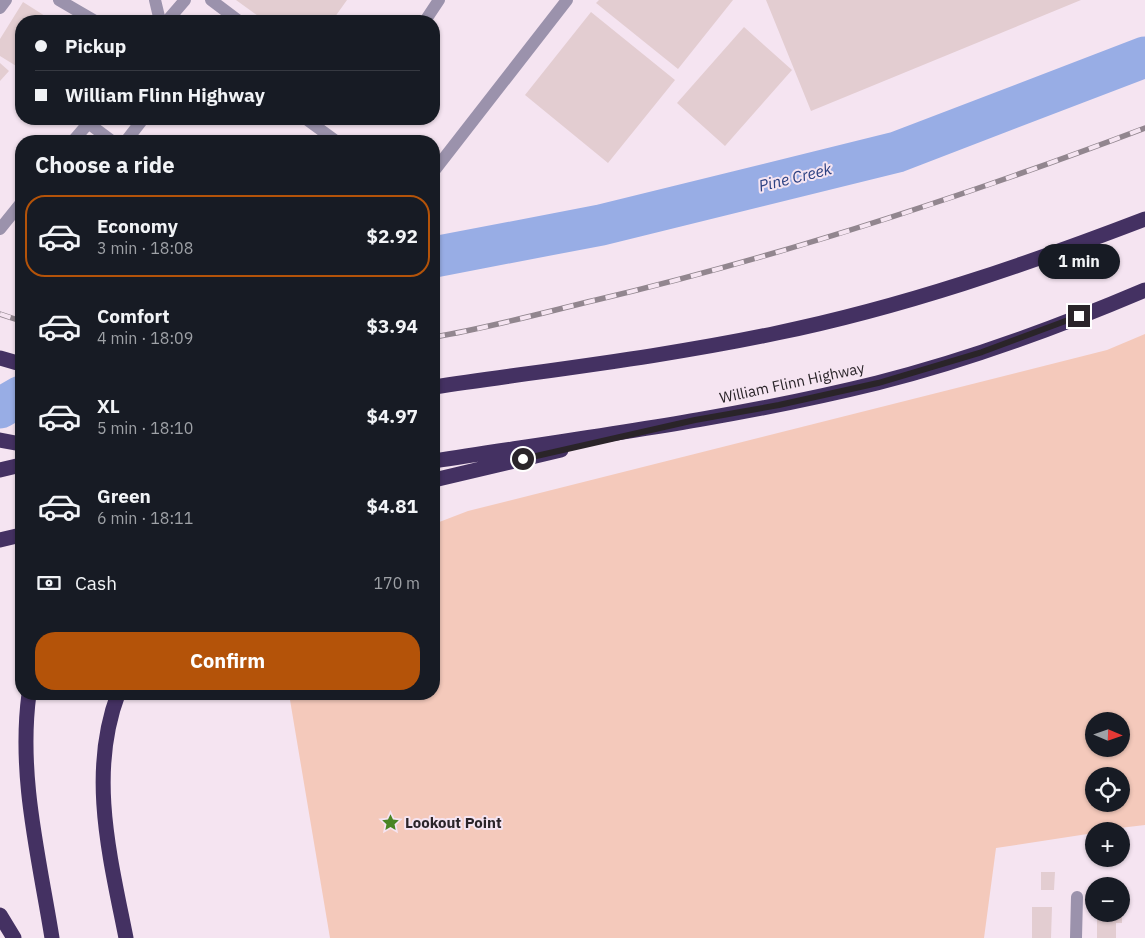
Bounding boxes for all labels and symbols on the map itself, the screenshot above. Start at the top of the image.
water label: Pine Creek [756,158,834,196]
callout: 1 min [1038,244,1120,278]
route end [1068,305,1090,327]
street label: William Flinn Highway [718,358,867,407]
route start [512,448,534,470]
north arrow [1085,712,1130,758]
place icon: Lookout Point [381,813,401,833]
place label: Lookout Point [405,813,502,832]

